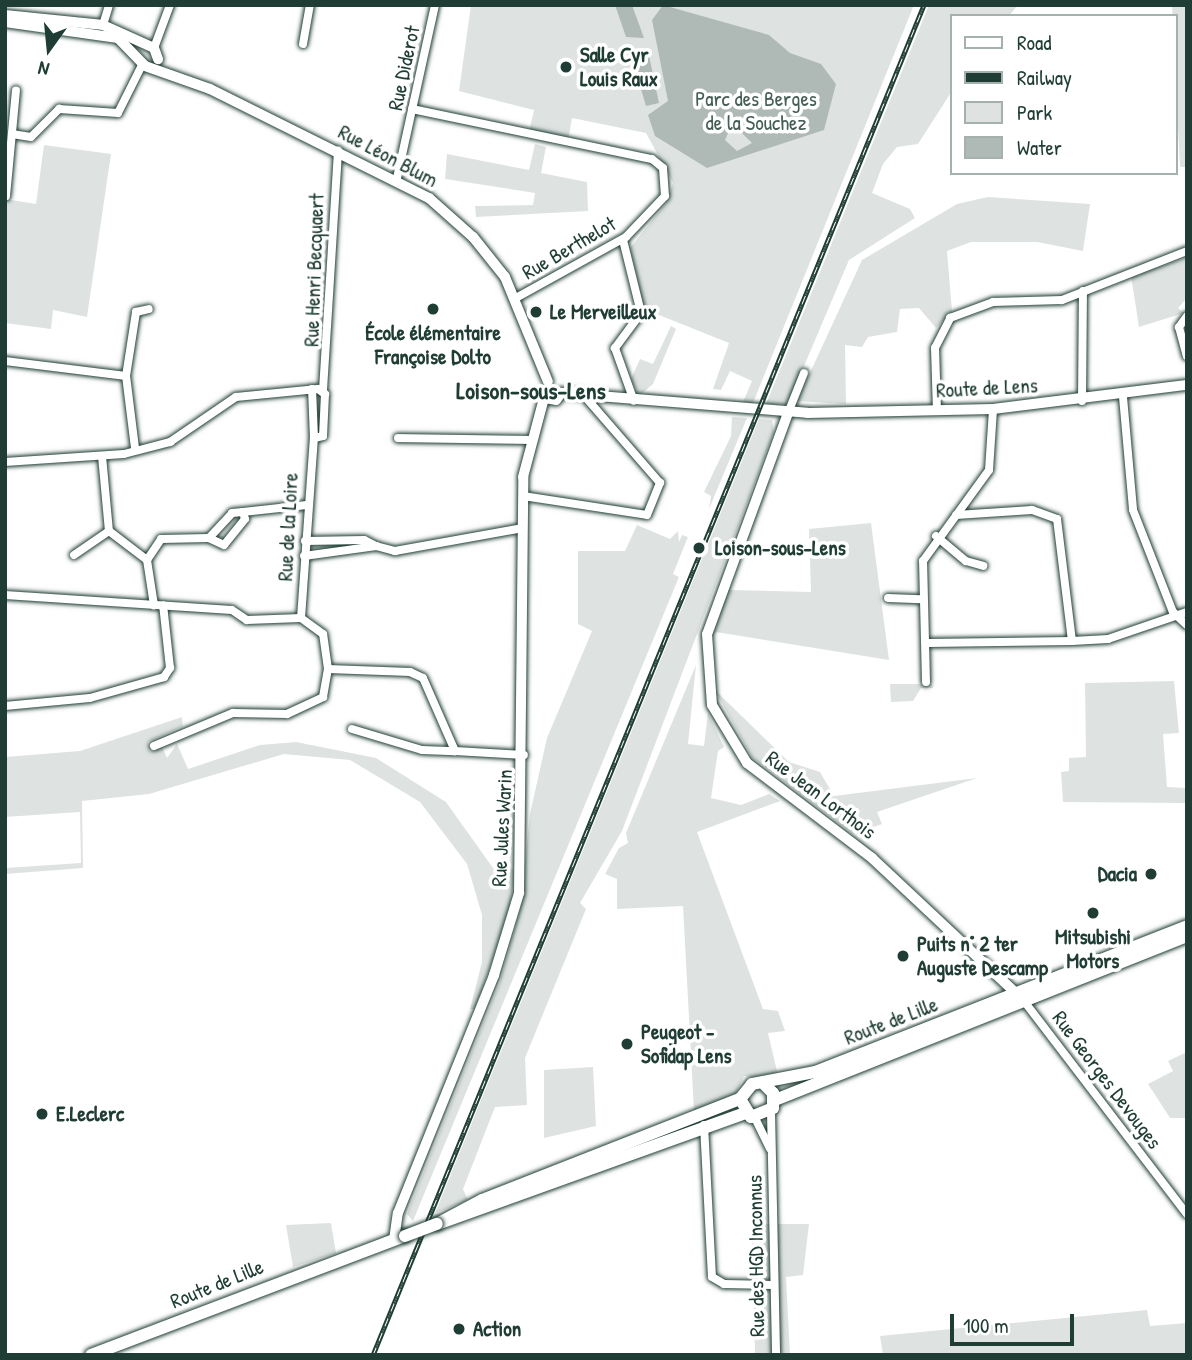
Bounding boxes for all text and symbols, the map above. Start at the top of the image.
north arrow [14,14,84,84]
legend [950,14,1178,175]
street label: Rue Diderot [383,23,425,113]
text: Road [1017,28,1051,57]
place label: Salle Cyr Louis Raux [580,42,658,92]
text: N [35,55,52,83]
marker: Salle Cyr Louis Raux [558,59,574,75]
text: Railway [1017,63,1072,92]
park label: Parc des Berges de la Souchez [695,86,817,136]
text: Park [1017,98,1052,127]
street label: Rue Léon Blum [334,119,442,193]
text: Water [1017,133,1062,162]
street label: Rue Henri Becquaert [299,193,329,347]
street label: Rue Berthelot [518,211,620,285]
place label: Le Merveilleux [550,299,657,325]
marker: École élémentaire Françoise Dolto [425,301,441,317]
marker: Le Merveilleux [528,304,544,320]
place label: École élémentaire Françoise Dolto [365,320,501,370]
street label: Route de Lens [935,373,1039,403]
district label: Loison-sous-Lens [456,377,606,405]
street label: Rue de la Loire [273,472,303,582]
place label: Loison-sous-Lens [715,535,846,561]
marker: Loison-sous-Lens [689,538,709,558]
street label: Rue Jean Lorthois [761,745,881,845]
street label: Rue Jules Warin [486,769,518,887]
place label: Dacia [1098,861,1137,887]
marker: Dacia [1143,866,1159,882]
marker: Mitsubishi Motors [1085,905,1101,921]
place label: Mitsubishi Motors [1055,924,1131,974]
place label: Puits n° 2 ter Auguste Descamp [917,931,1048,981]
marker: Puits n° 2 ter Auguste Descamp [895,948,911,964]
street label: Route de Lille [841,992,941,1050]
street label: Rue Georges Devouges [1047,1006,1167,1154]
place label: Peugeot - Sofidap Lens [641,1019,731,1069]
marker: Peugeot - Sofidap Lens [619,1036,635,1052]
place label: E.Leclerc [56,1101,124,1127]
marker: E.Leclerc [34,1106,50,1122]
street label: Rue des HGD Inconnus [742,1175,770,1337]
street label: Route de Lille [167,1254,267,1314]
scale bar [954,1300,1078,1344]
text: 100 m [963,1311,1009,1340]
place label: Action [473,1316,521,1342]
marker: Action [451,1321,467,1337]

